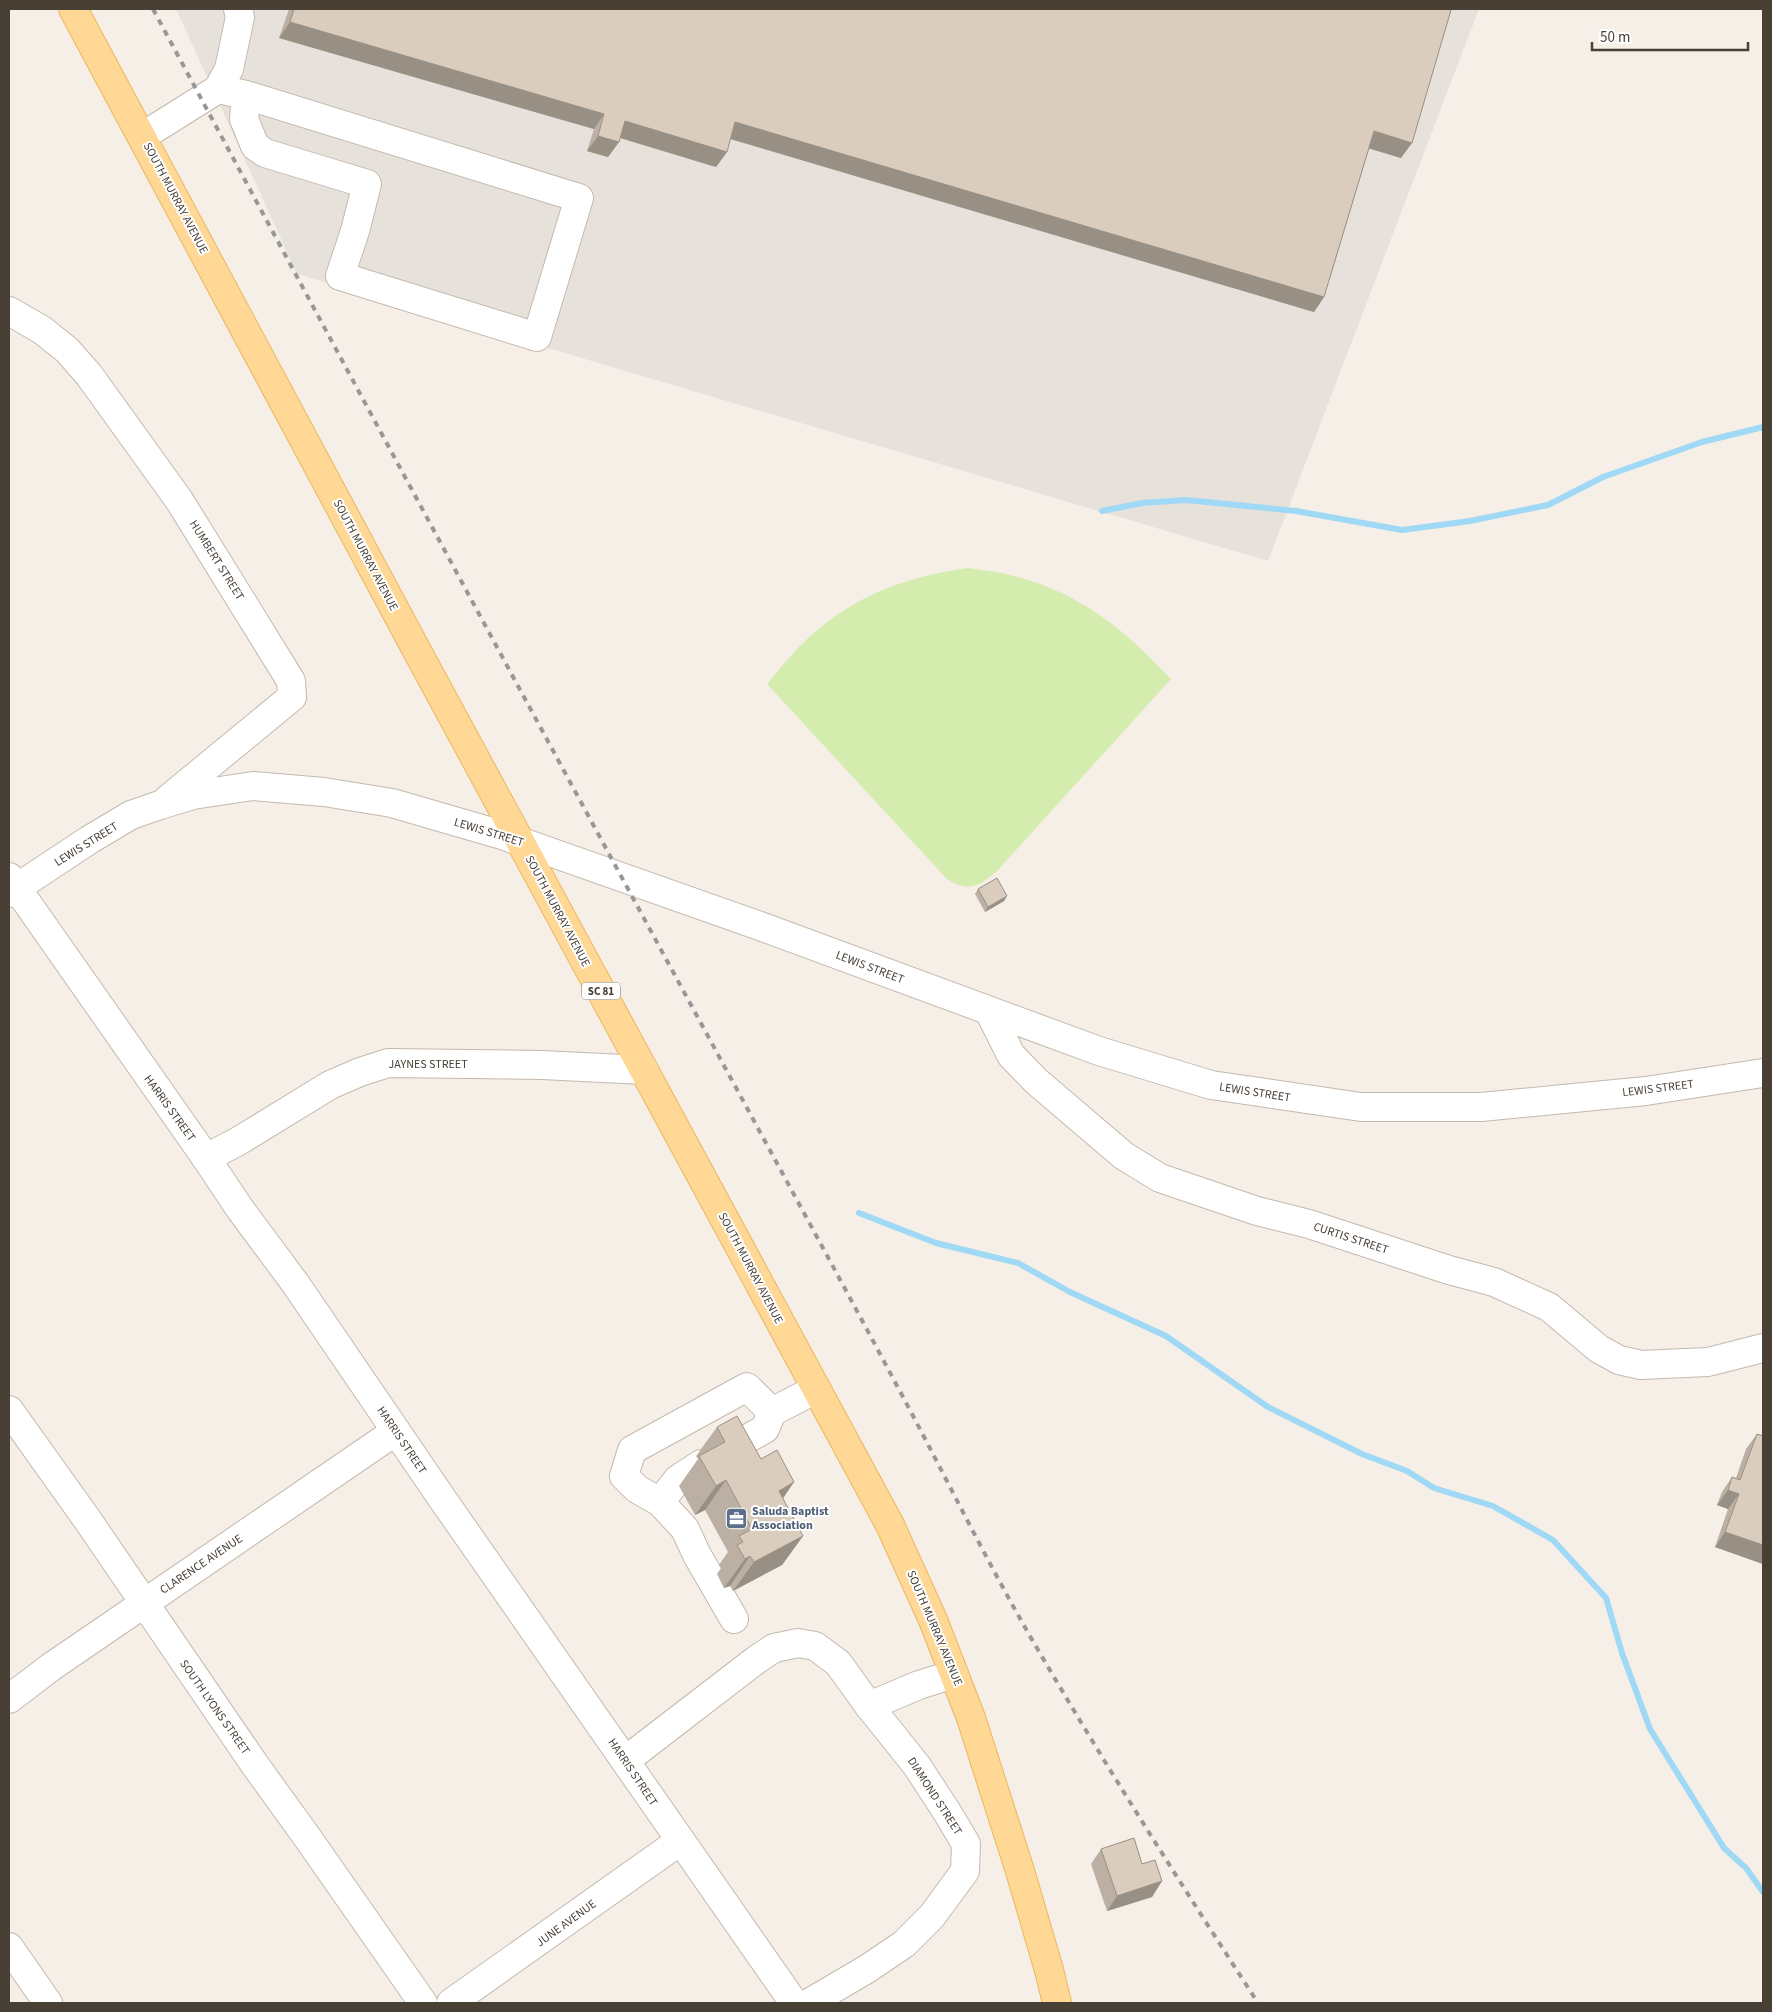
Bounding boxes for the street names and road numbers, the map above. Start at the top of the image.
street label: SOUTH MURRAY AVENUE [139,140,212,257]
street label: SOUTH MURRAY AVENUE [329,497,402,614]
street label: HUMBERT STREET [185,517,248,604]
street label: LEWIS STREET [452,814,526,851]
street label: LEWIS STREET [51,818,122,871]
street label: SOUTH MURRAY AVENUE [521,853,594,970]
street label: LEWIS STREET [833,947,907,989]
road number: SC 81 [582,982,620,999]
street label: JAYNES STREET [388,1056,468,1073]
street label: HARRIS STREET [140,1072,200,1145]
street label: LEWIS STREET [1621,1076,1695,1101]
street label: LEWIS STREET [1218,1078,1292,1107]
street label: SOUTH MURRAY AVENUE [714,1210,787,1327]
street label: CURTIS STREET [1311,1218,1391,1259]
street label: HARRIS STREET [373,1403,431,1478]
street label: CLARENCE AVENUE [157,1530,246,1598]
street label: SOUTH MURRAY AVENUE [902,1568,967,1689]
street label: SOUTH LYONS STREET [175,1656,254,1759]
street label: HARRIS STREET [604,1735,662,1810]
street label: DIAMOND STREET [903,1754,966,1839]
street label: JUNE AVENUE [533,1896,600,1951]

